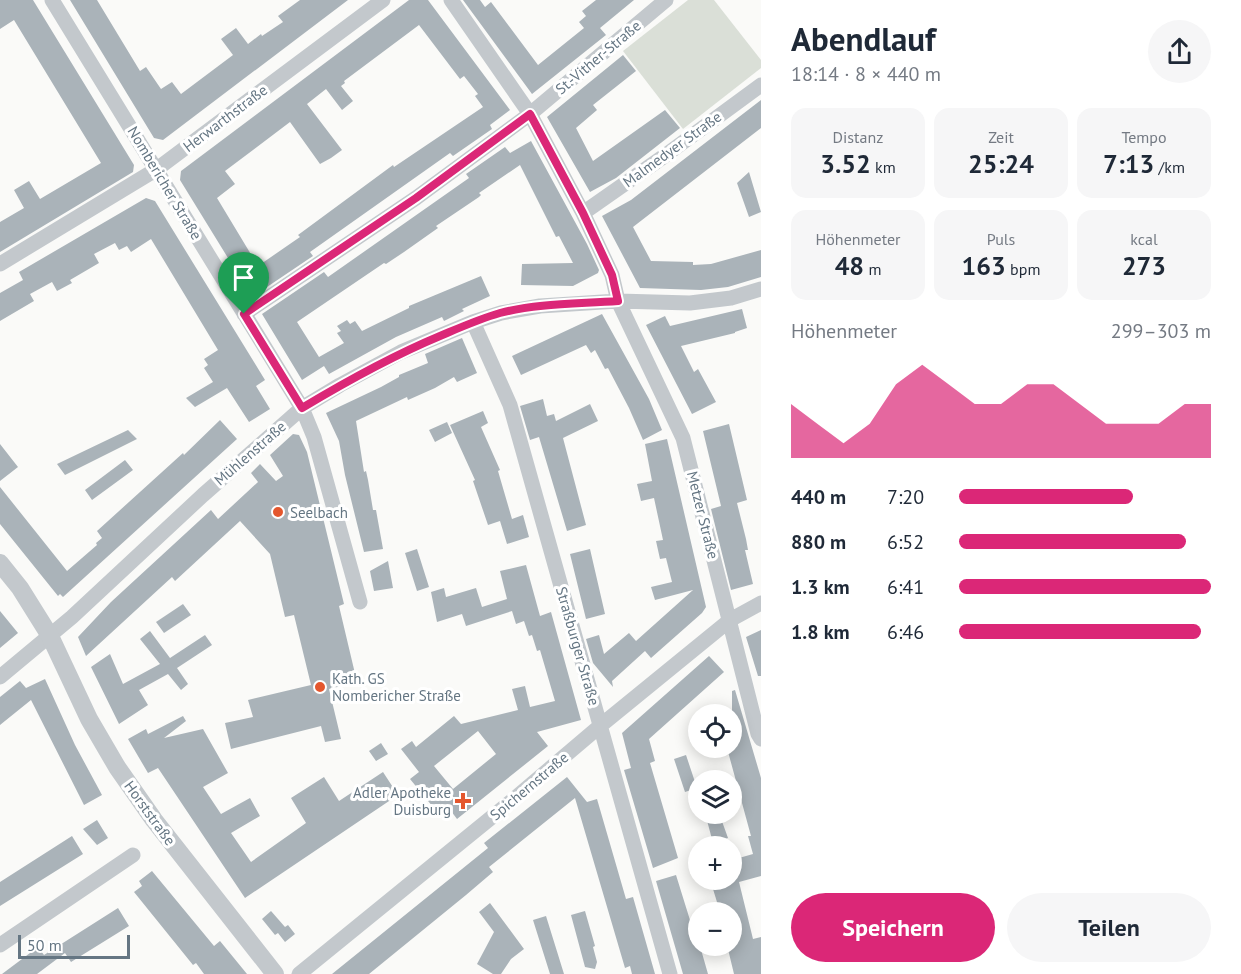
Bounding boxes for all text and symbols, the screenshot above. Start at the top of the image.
street label: St.-Vither-Straße [551,16,645,98]
text: Abendlauf [791,17,936,60]
button: share [1148,20,1211,83]
text: 18:14 · 8 × 440 m [791,61,941,87]
street label: Herwarthstraße [179,80,271,156]
street label: Malmedyer Straße [619,107,725,191]
street label: Nombericher Straße [124,123,206,243]
text: Distanz [833,127,883,147]
text: Zeit [988,127,1014,147]
text: Tempo [1121,127,1167,147]
text: 3.52 [820,147,871,180]
text: 25:24 [968,147,1034,180]
text: 7:13 [1103,147,1154,180]
text: km [871,157,896,177]
text: /km [1154,157,1185,177]
text: Höhenmeter [816,229,900,249]
text: Puls [987,229,1015,249]
text: kcal [1130,229,1158,249]
text: 48 [835,249,864,282]
text: 163 [962,249,1006,282]
text: 273 [1122,249,1166,282]
pin [218,252,269,314]
text: m [864,259,881,279]
text: bpm [1006,259,1040,279]
icon: arrive [227,261,260,294]
text: Höhenmeter [791,318,897,344]
text: 299–303 m [1111,318,1211,344]
street label: Mühlenstraße [210,417,290,489]
street label: Metzer Straße [683,469,723,561]
text: 440 m [791,484,846,510]
text: 7:20 [887,484,924,510]
place label: Seelbach [290,503,348,522]
marker: Seelbach [271,505,285,519]
text: 880 m [791,529,846,555]
text: 6:52 [887,529,924,555]
text: 1.3 km [791,574,850,600]
text: 6:41 [887,574,924,600]
street label: Straßburger Straße [552,584,604,708]
text: 1.8 km [791,619,850,645]
text: 6:46 [887,619,924,645]
place label: Kath. GS Nombericher Straße [332,669,461,705]
marker: Kath. GS Nombericher Straße [313,680,327,694]
map controls [688,704,742,956]
button: locate [688,704,742,758]
street label: Spichernstraße [486,748,572,824]
button: layers [688,770,742,824]
street label: Horststraße [120,777,180,849]
place label: Adler Apotheke Duisburg [353,783,451,819]
marker: Adler Apotheke Duisburg [456,794,470,808]
button: + [688,836,742,890]
button: Speichern [791,893,995,962]
button: Teilen [1007,893,1211,962]
button: − [688,902,742,956]
scale bar [18,932,130,960]
text: 50 m [27,935,62,955]

